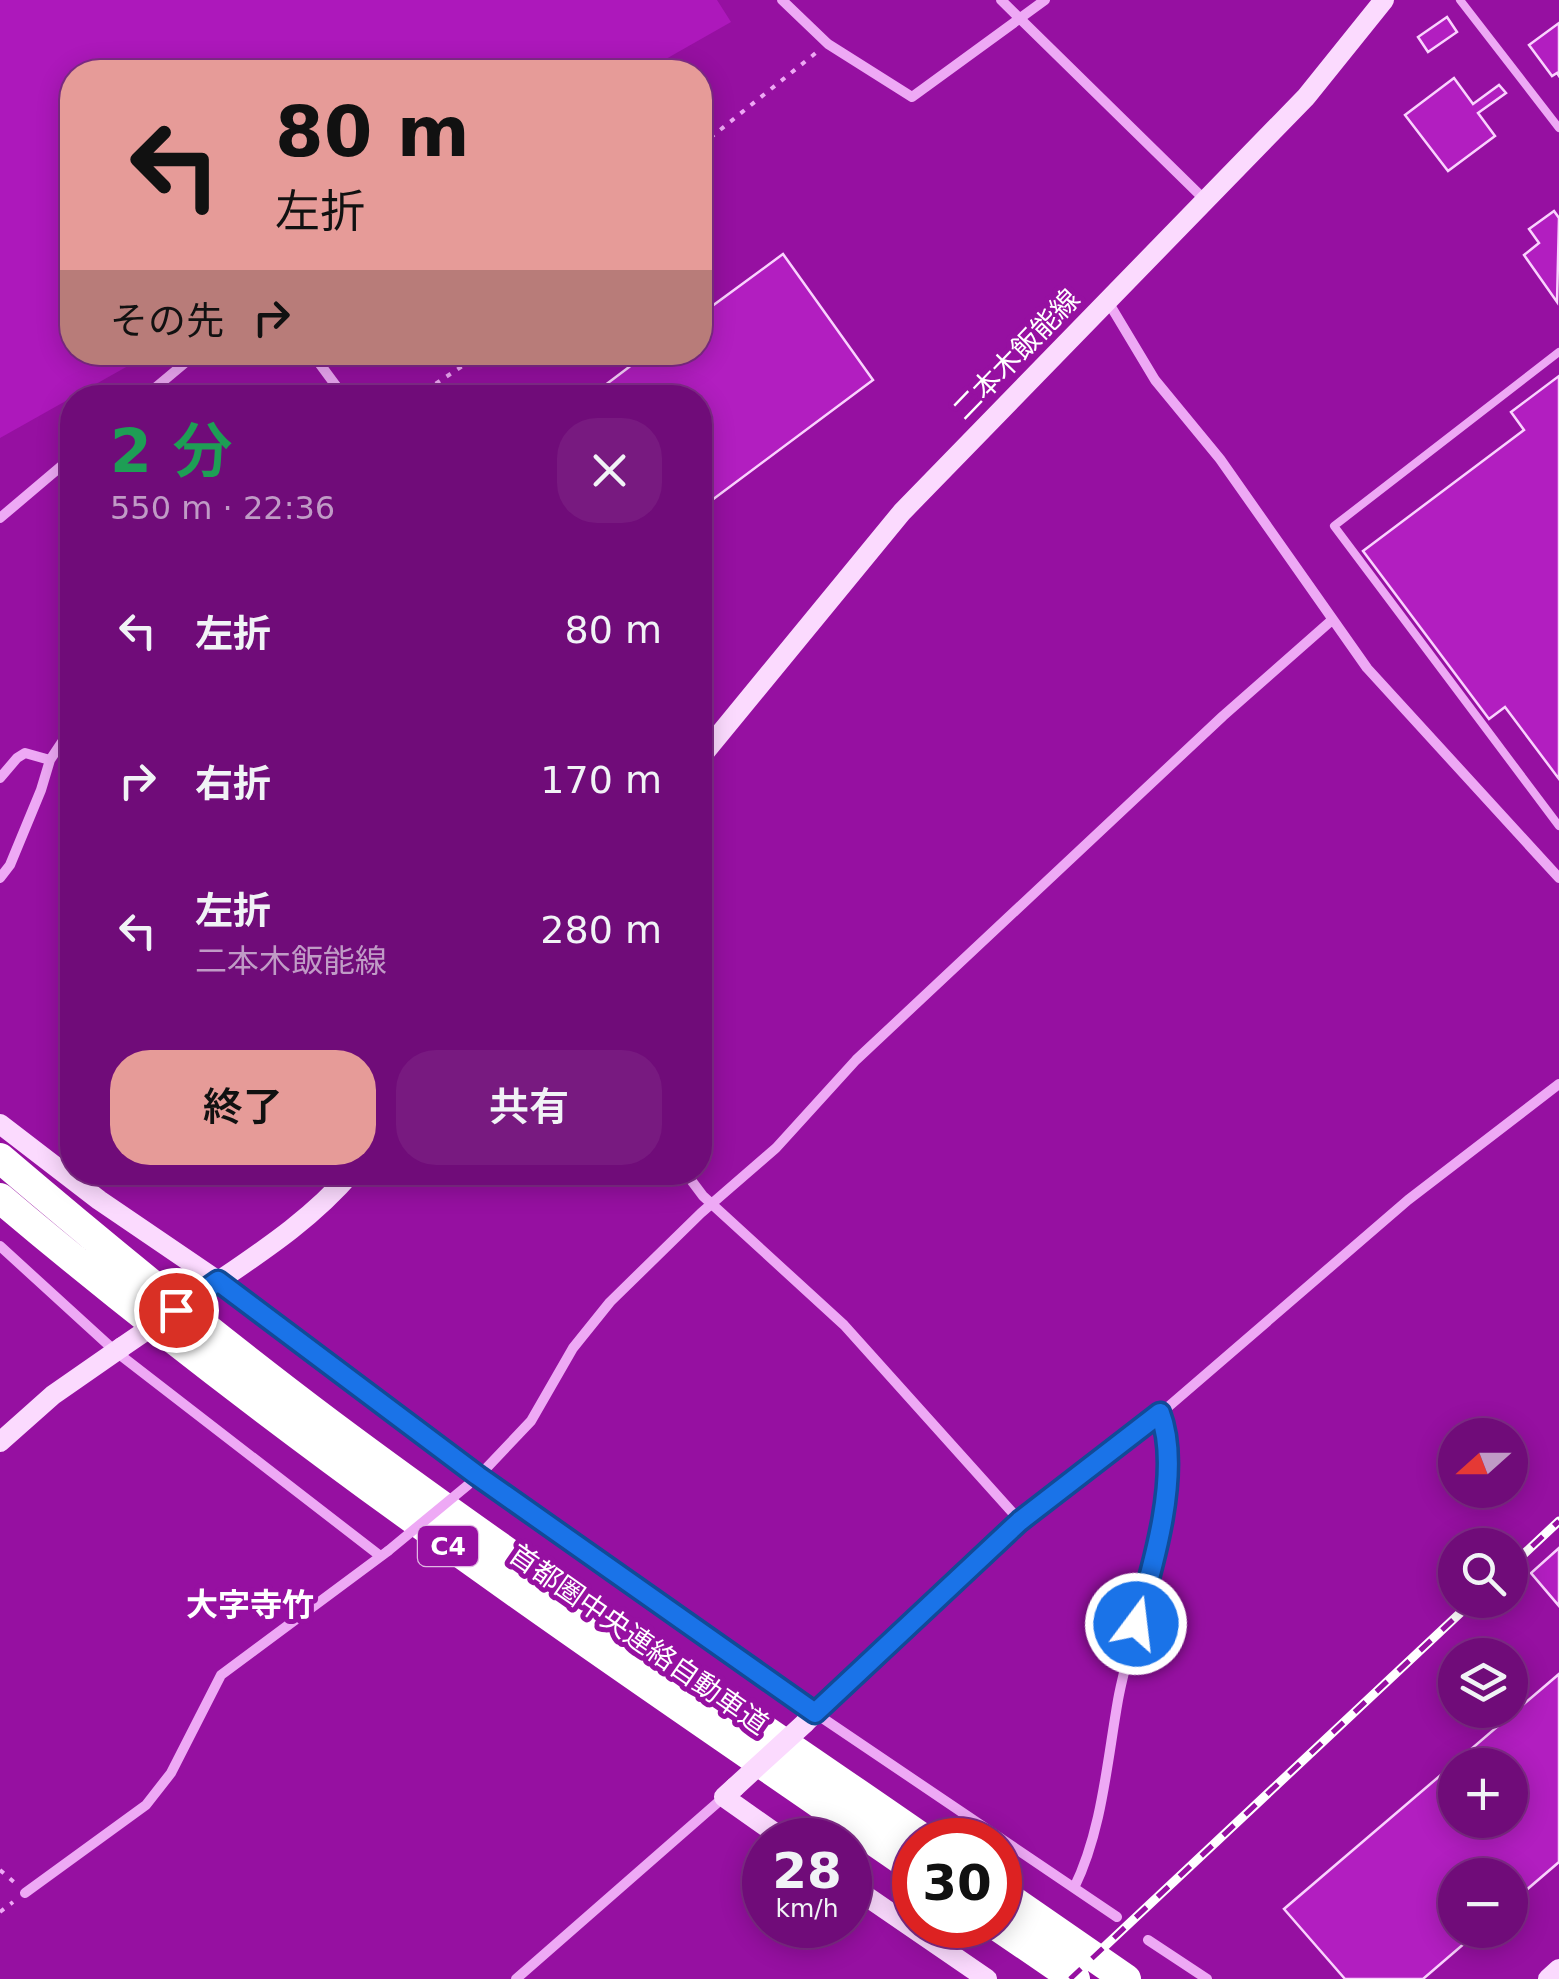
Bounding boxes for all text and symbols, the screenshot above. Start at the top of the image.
text: 80 m [275,91,470,173]
icon: left [110,100,240,230]
text: 左折 [275,185,365,238]
street label: 二本木飯能線 [946,282,1087,426]
icon: right [244,290,299,345]
text: その先 [110,299,224,343]
text: 2 分 [110,416,233,486]
button: close [557,418,662,523]
text: 550 m · 22:36 [110,489,335,527]
icon: left [110,603,165,658]
text: 80 m [565,608,662,652]
text: 左折 [195,612,271,656]
icon: right [110,753,165,808]
text: 170 m [540,758,662,802]
text: 右折 [195,762,271,806]
text: 左折 [195,889,271,933]
icon: left [110,903,165,958]
text: 280 m [540,908,662,952]
text: 二本木飯能線 [195,942,387,980]
button: 終了 [110,1050,376,1165]
button: 共有 [396,1050,662,1165]
pin [134,1268,219,1353]
icon: arrive [149,1283,204,1338]
north arrow [1438,1418,1528,1508]
map controls [1438,1418,1528,1948]
road number: C4 [418,1526,478,1566]
button: search [1438,1528,1528,1618]
street label: 首都圏中央連絡自動車道 [503,1538,774,1741]
position arrow [1084,1572,1188,1676]
district label: 大字寺竹 [186,1586,314,1624]
button: layers [1438,1638,1528,1728]
button: + [1438,1748,1528,1838]
speed limit sign: 30 [892,1818,1022,1948]
text: 28 [772,1842,842,1900]
button: − [1438,1858,1528,1948]
text: km/h [775,1894,839,1923]

